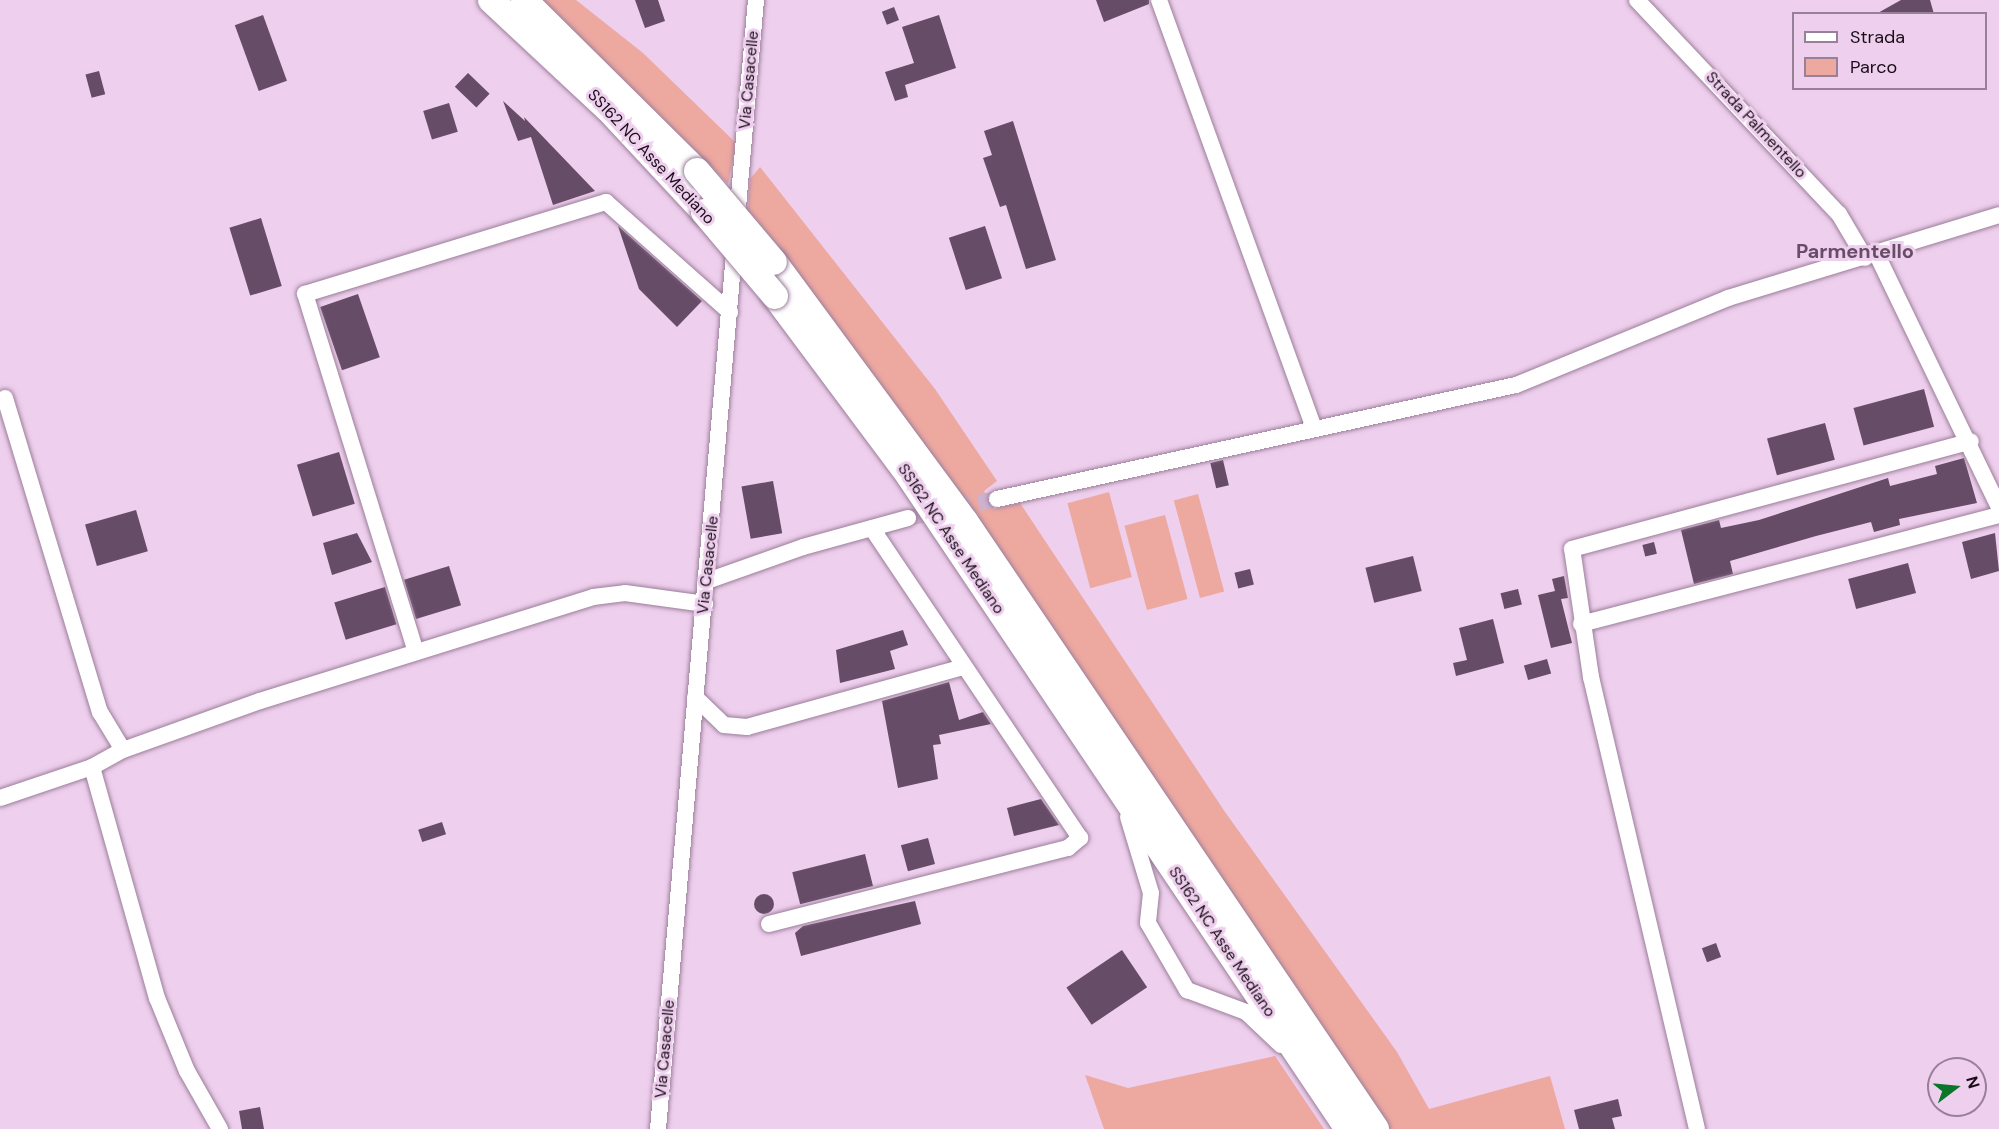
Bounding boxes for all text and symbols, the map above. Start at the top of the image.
legend [1792,12,1987,90]
text: Strada [1850,25,1905,49]
street label: Via Casacelle [735,30,763,130]
text: Parco [1850,55,1897,79]
street label: Strada Palmentello [1702,68,1810,182]
street label: SS162 NC Asse Mediano [584,86,718,228]
district label: Parmentello [1796,239,1914,263]
street label: SS162 NC Asse Mediano [893,460,1009,618]
street label: Via Casacelle [693,515,723,615]
street label: SS162 NC Asse Mediano [1164,863,1280,1021]
street label: Via Casacelle [651,999,679,1099]
north arrow [1927,1057,1987,1117]
text: N [1961,1074,1985,1091]

